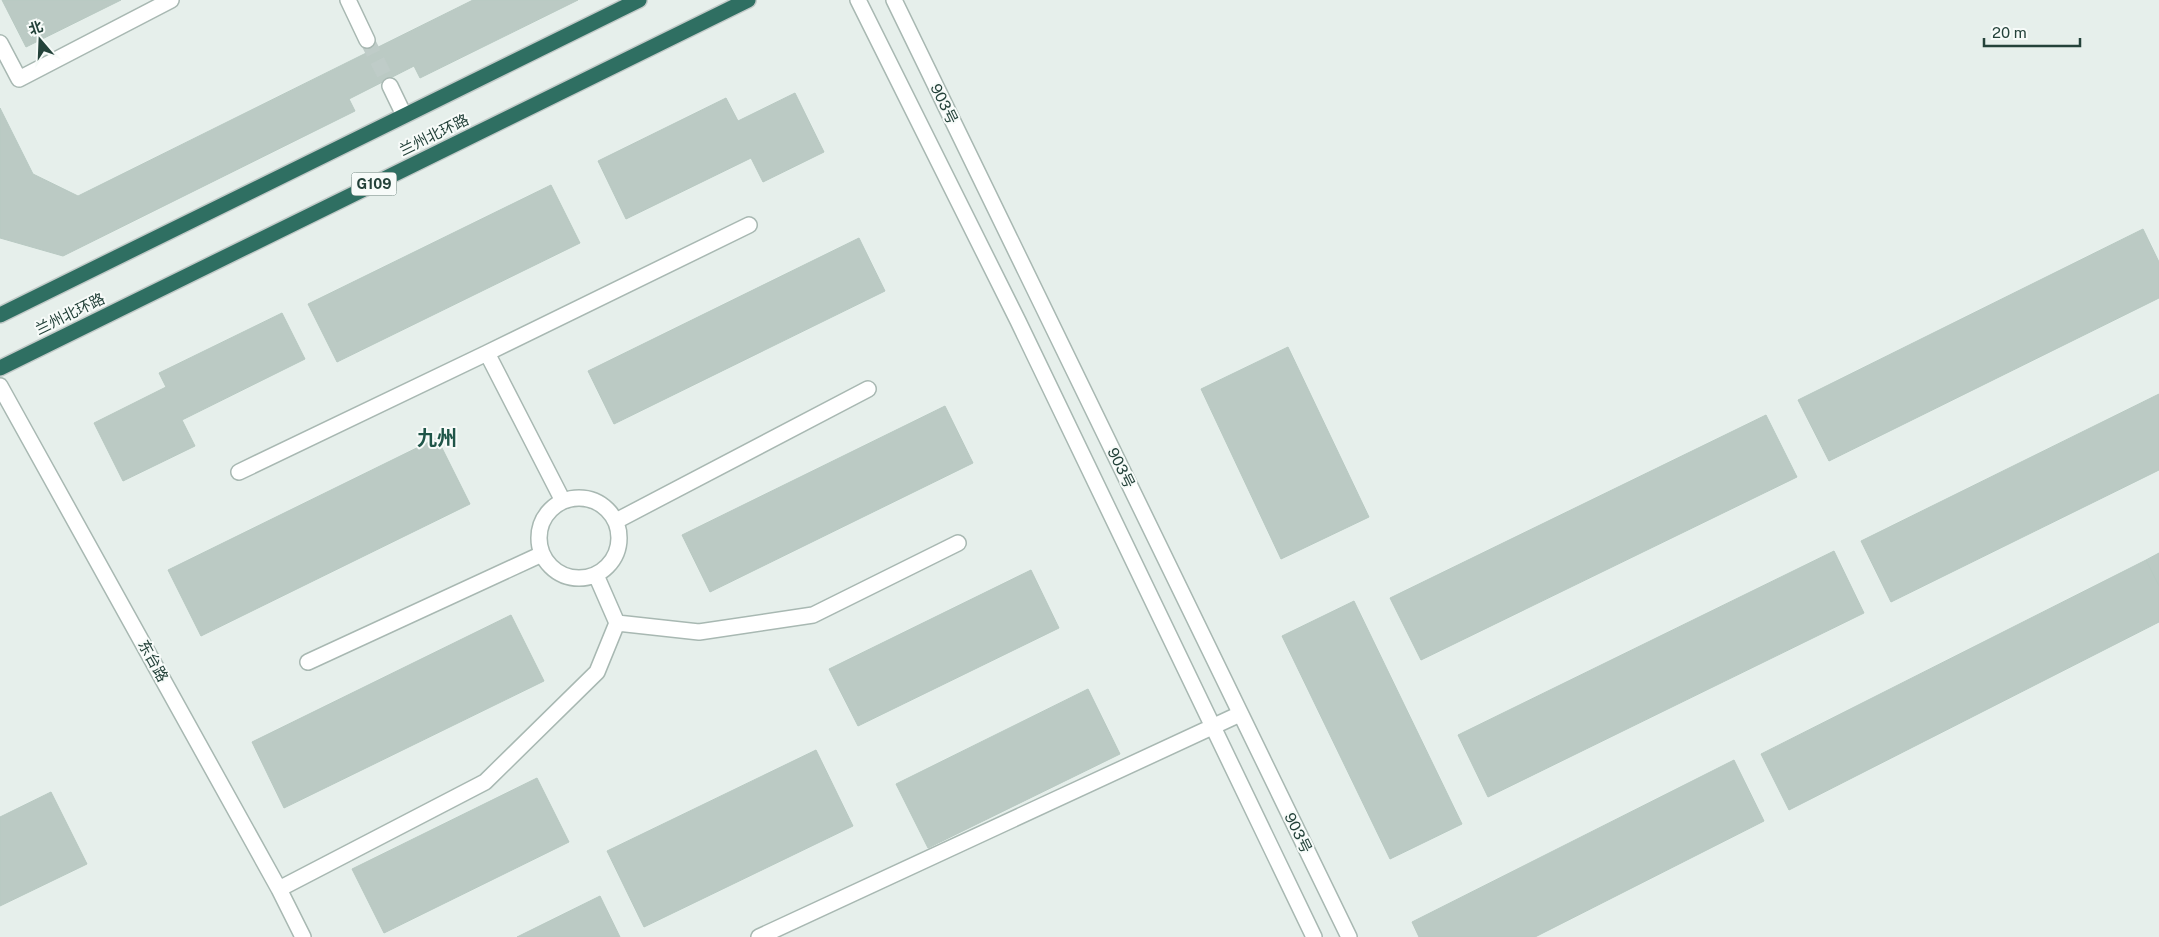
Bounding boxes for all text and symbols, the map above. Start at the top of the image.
north arrow [15,15,65,65]
scale bar [1984,15,2080,47]
text: 北 [27,18,45,38]
text: 20 m [1992,24,2027,41]
street label: 903号 [927,81,961,127]
street label: 兰州北环路 [396,110,471,159]
road number: G109 [352,172,396,195]
street label: 兰州北环路 [32,289,107,338]
district label: 九州 [417,426,457,450]
street label: 903号 [1104,445,1138,491]
street label: 东台路 [135,637,172,685]
street label: 903号 [1281,810,1315,856]

